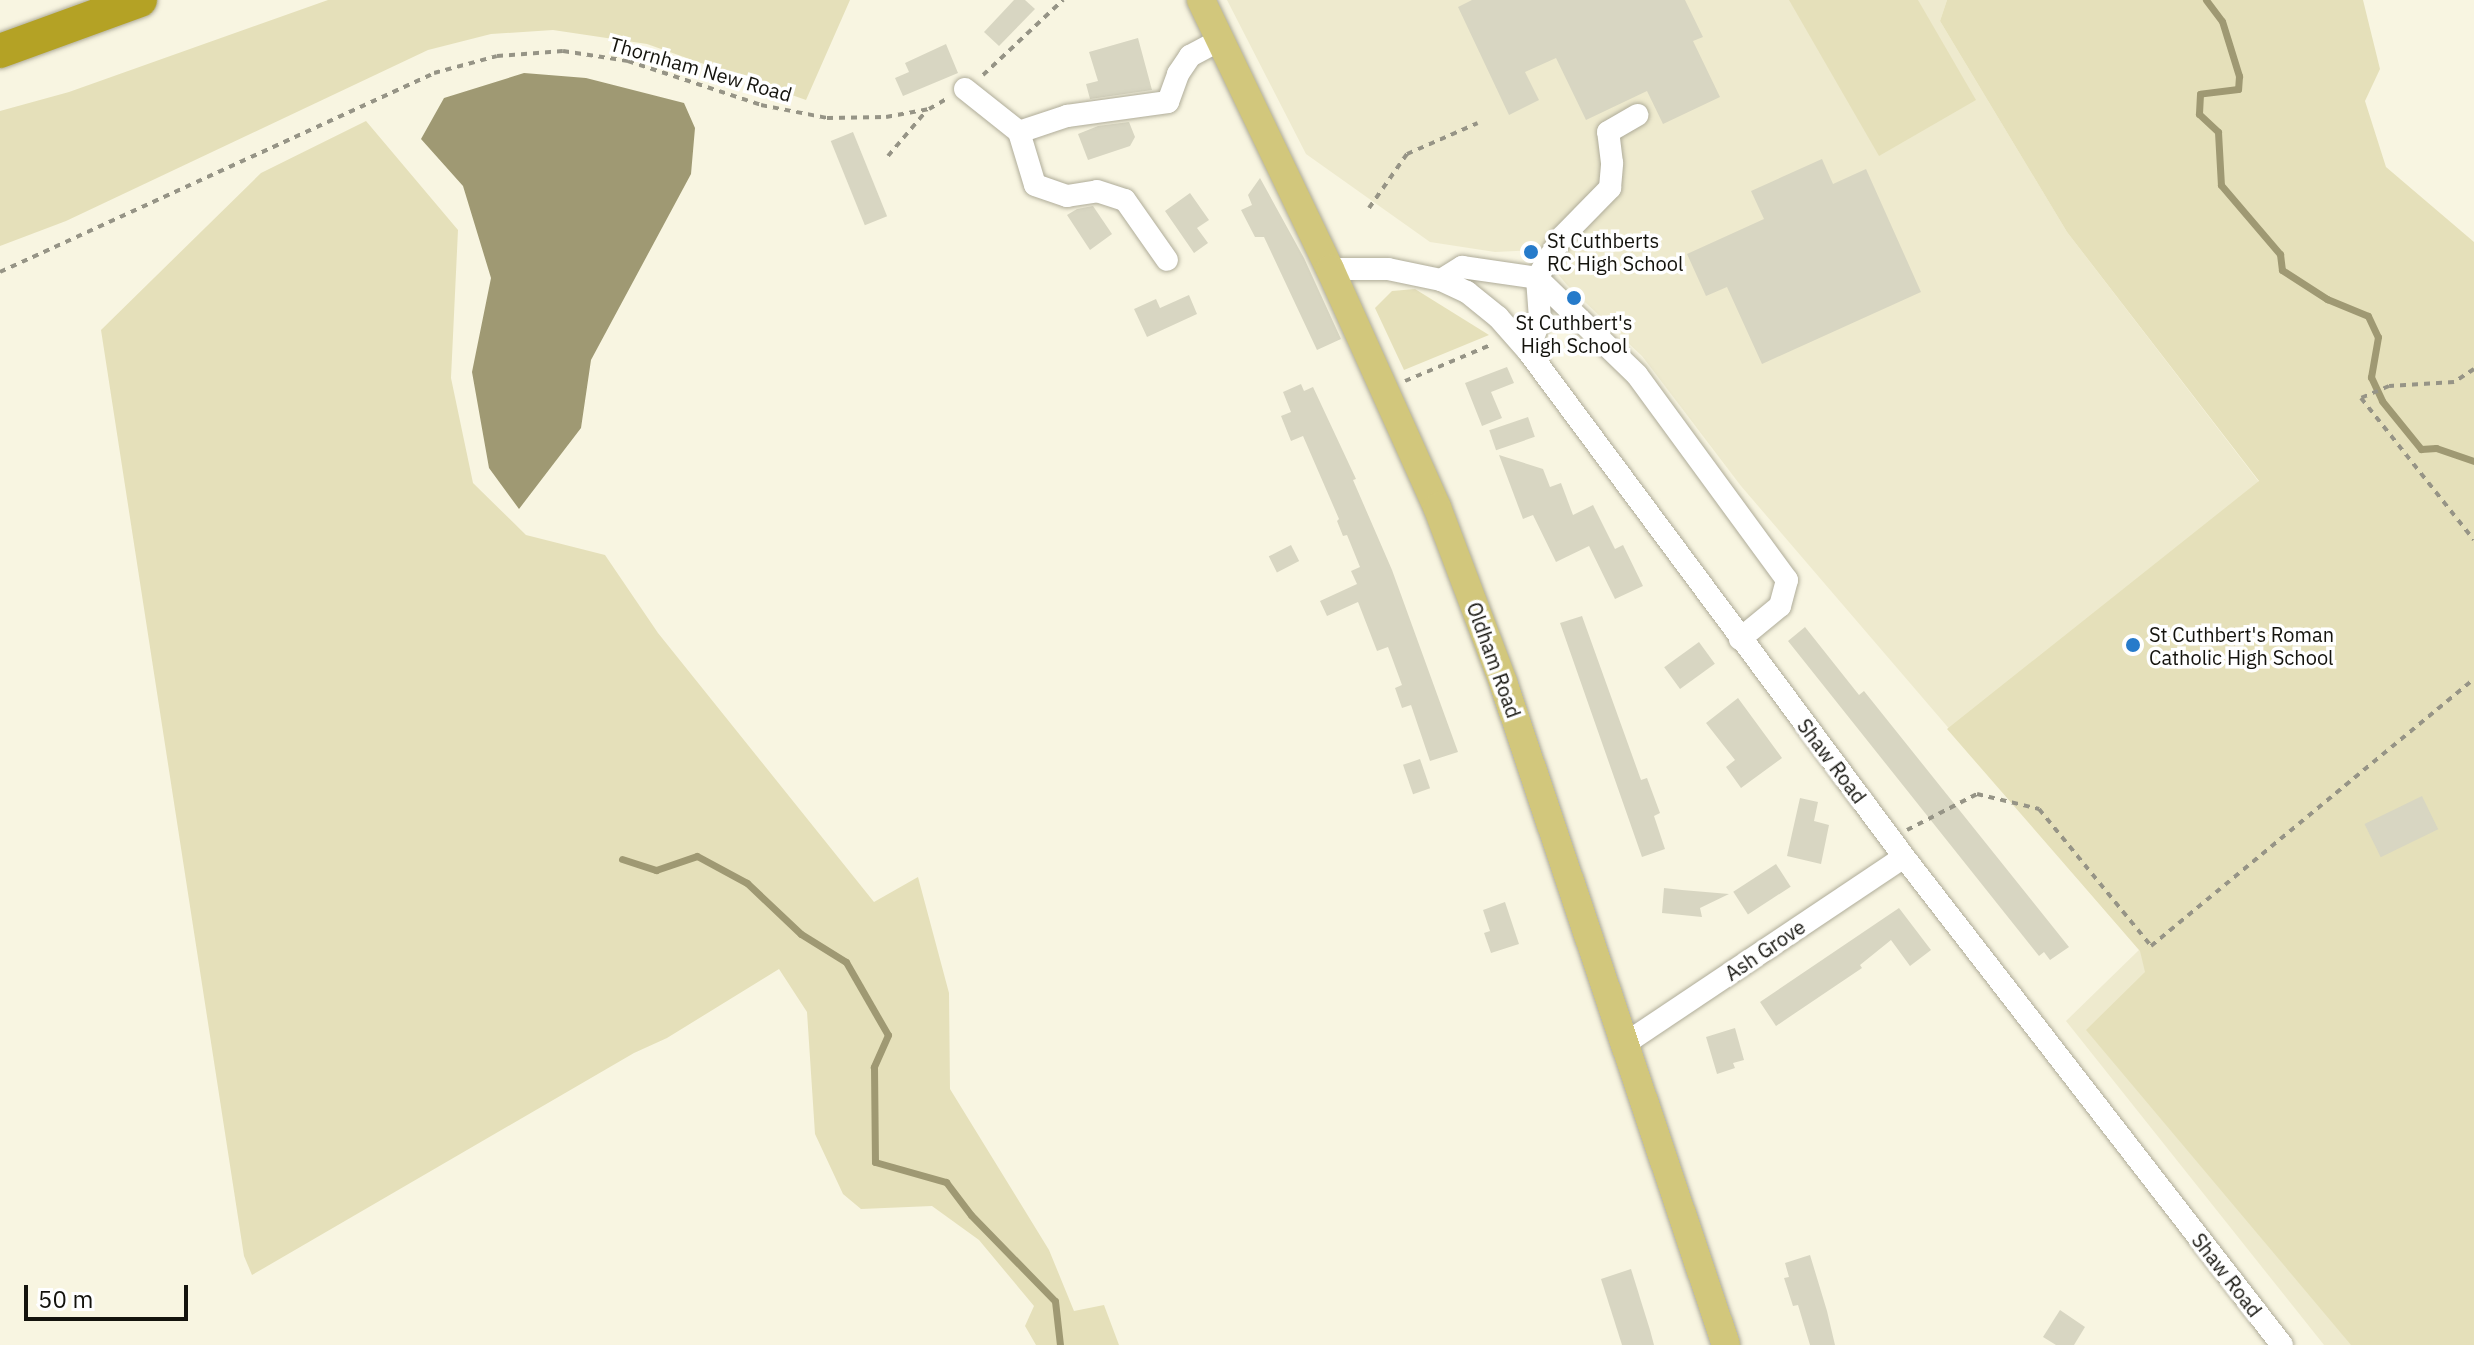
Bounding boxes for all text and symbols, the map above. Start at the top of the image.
street label: Thornham New Road [607,32,795,106]
place label: St Cuthberts RC High School [1547,228,1683,275]
marker: St Cuthberts RC High School [1522,243,1540,261]
marker: St Cuthbert's High School [1565,289,1583,307]
place label: St Cuthbert's High School [1515,310,1633,357]
street label: Oldham Road [1462,599,1526,721]
place label: St Cuthbert's Roman Catholic High School [2149,622,2334,669]
marker: St Cuthbert's Roman Catholic High School [2124,636,2142,654]
street label: Shaw Road [1792,714,1872,808]
street label: Ash Grove [1720,914,1810,986]
street label: Shaw Road [2187,1228,2267,1322]
scale bar [28,1269,192,1319]
text: 50 m [38,1283,93,1315]

